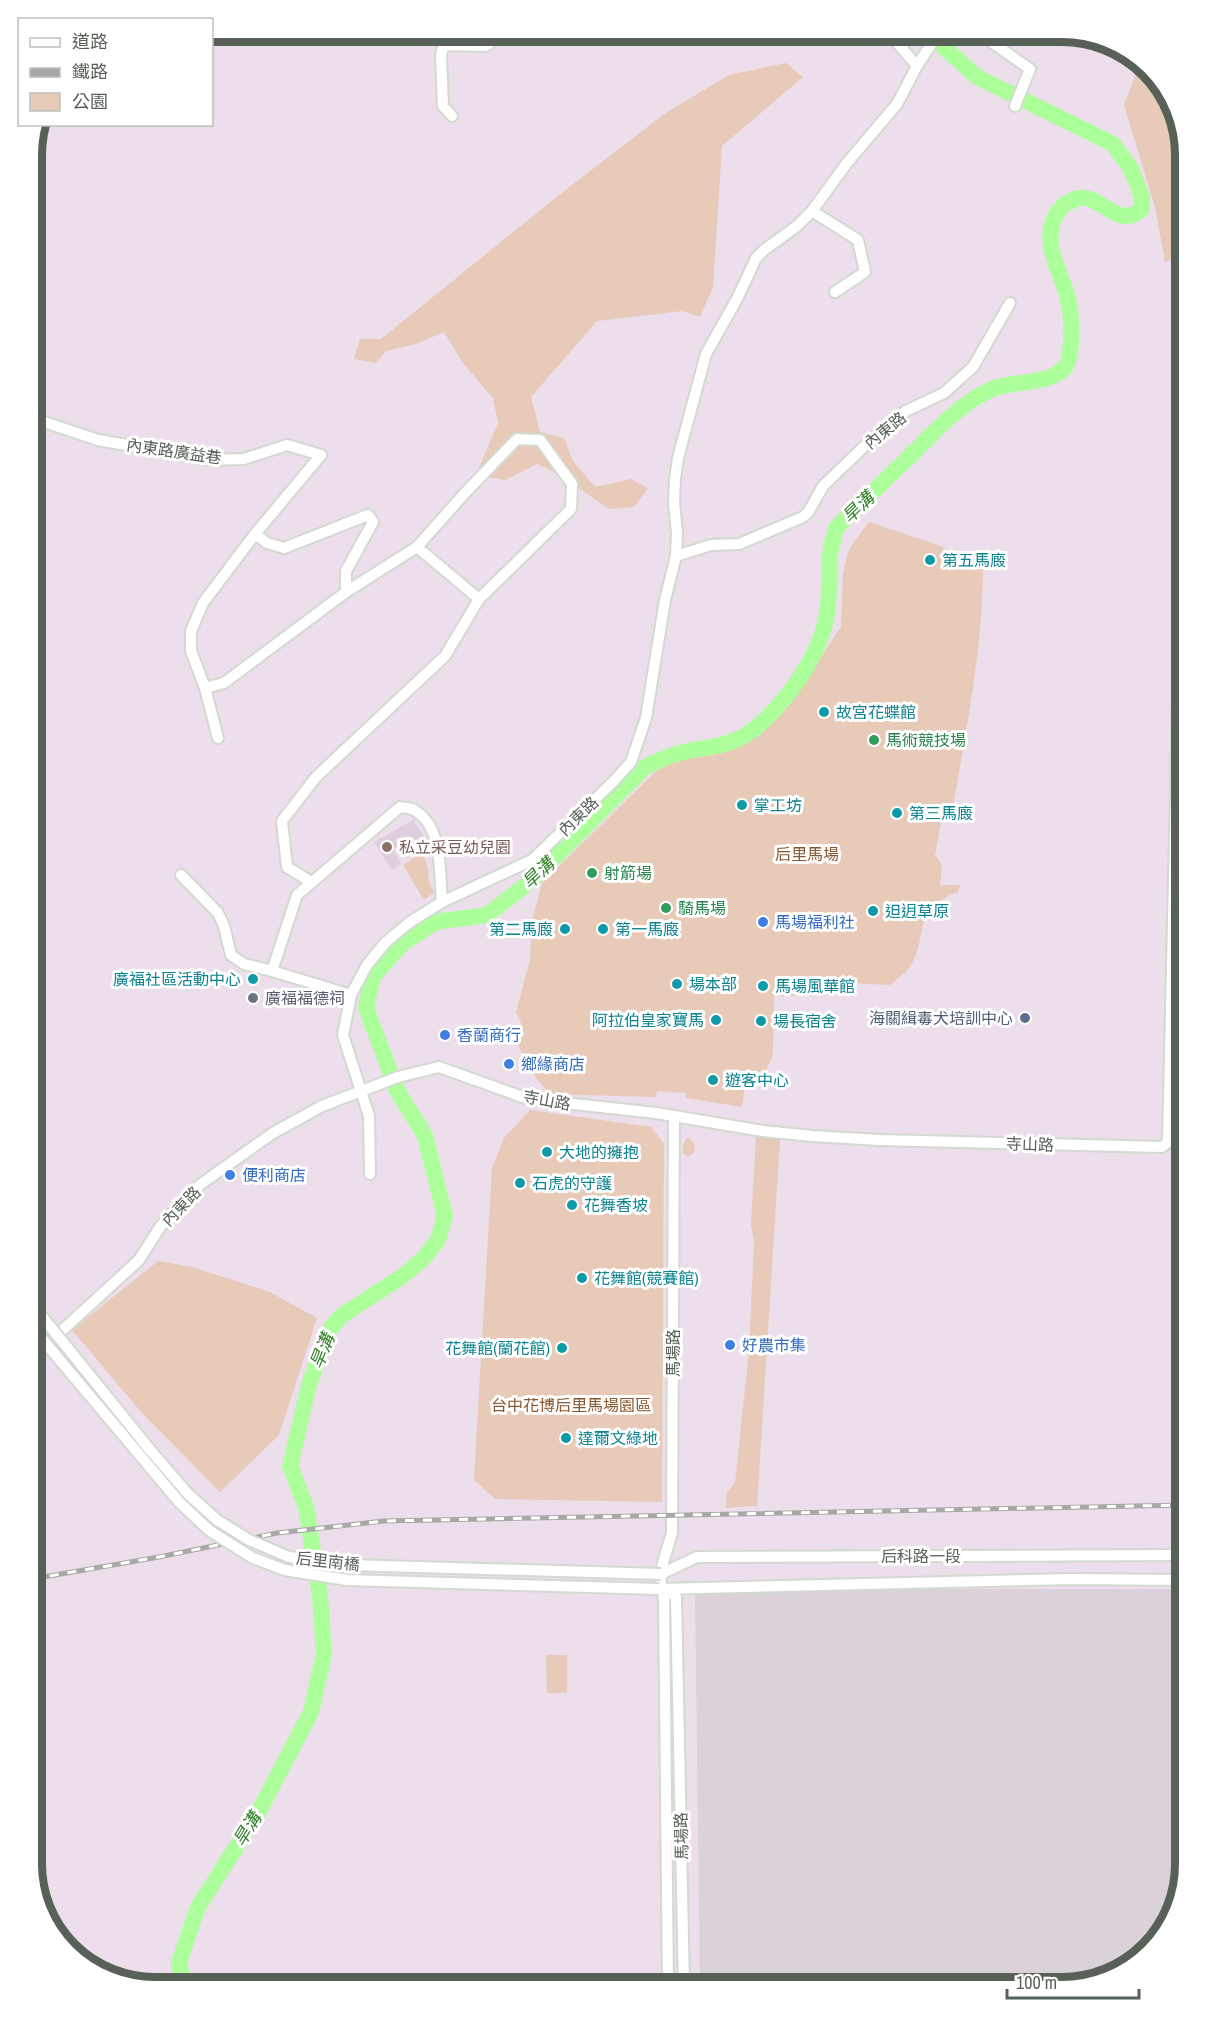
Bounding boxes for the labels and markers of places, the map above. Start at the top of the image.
place label: 第五馬廄 [942,549,1006,571]
marker: 第五馬廄 [923,553,937,567]
place label: 故宮花蝶館 [836,701,916,723]
marker: 故宮花蝶館 [817,705,831,719]
place label: 馬術競技場 [886,729,966,751]
marker: 馬術競技場 [867,733,881,747]
place label: 掌工坊 [754,794,802,816]
marker: 掌工坊 [735,798,749,812]
place label: 第三馬廄 [909,802,973,824]
marker: 第三馬廄 [890,806,904,820]
place label: 私立采豆幼兒園 [399,836,511,858]
marker: 私立采豆幼兒園 [380,840,394,854]
place label: 射箭場 [604,862,652,884]
marker: 射箭場 [585,866,599,880]
place label: 騎馬場 [678,897,726,919]
place label: 𨑨迌草原 [885,900,949,922]
marker: 騎馬場 [659,901,673,915]
marker: 𨑨迌草原 [866,904,880,918]
place label: 馬場福利社 [775,911,855,933]
marker: 馬場福利社 [756,915,770,929]
place label: 第二馬廄 [489,918,553,940]
place label: 第一馬廄 [615,918,679,940]
marker: 第二馬廄 [558,922,572,936]
marker: 第一馬廄 [596,922,610,936]
place label: 廣福社區活動中心 [113,968,241,990]
marker: 廣福社區活動中心 [246,972,260,986]
place label: 場本部 [689,973,737,995]
place label: 馬場風華館 [775,975,855,997]
marker: 場本部 [670,977,684,991]
marker: 馬場風華館 [756,979,770,993]
place label: 廣福福德祠 [265,987,345,1009]
marker: 廣福福德祠 [246,991,260,1005]
place label: 海關緝毒犬培訓中心 [869,1007,1013,1029]
place label: 阿拉伯皇家寶馬 [592,1009,704,1031]
place label: 場長宿舍 [773,1010,837,1032]
marker: 海關緝毒犬培訓中心 [1018,1011,1032,1025]
marker: 阿拉伯皇家寶馬 [709,1013,723,1027]
marker: 場長宿舍 [754,1014,768,1028]
place label: 香蘭商行 [457,1024,521,1046]
marker: 香蘭商行 [438,1028,452,1042]
place label: 鄉緣商店 [521,1053,585,1075]
marker: 鄉緣商店 [502,1057,516,1071]
place label: 遊客中心 [725,1069,789,1091]
marker: 遊客中心 [706,1073,720,1087]
place label: 大地的擁抱 [559,1141,639,1163]
marker: 大地的擁抱 [540,1145,554,1159]
place label: 便利商店 [242,1164,306,1186]
marker: 便利商店 [223,1168,237,1182]
place label: 石虎的守護 [532,1172,612,1194]
marker: 石虎的守護 [513,1176,527,1190]
place label: 花舞香坡 [584,1194,648,1216]
marker: 花舞香坡 [565,1198,579,1212]
place label: 花舞館(競賽館) [594,1267,699,1289]
marker: 花舞館(競賽館) [575,1271,589,1285]
place label: 好農市集 [742,1334,806,1356]
place label: 花舞館(蘭花館) [445,1337,550,1359]
marker: 好農市集 [723,1338,737,1352]
marker: 花舞館(蘭花館) [555,1341,569,1355]
place label: 達爾文綠地 [578,1427,658,1449]
marker: 達爾文綠地 [559,1431,573,1445]

